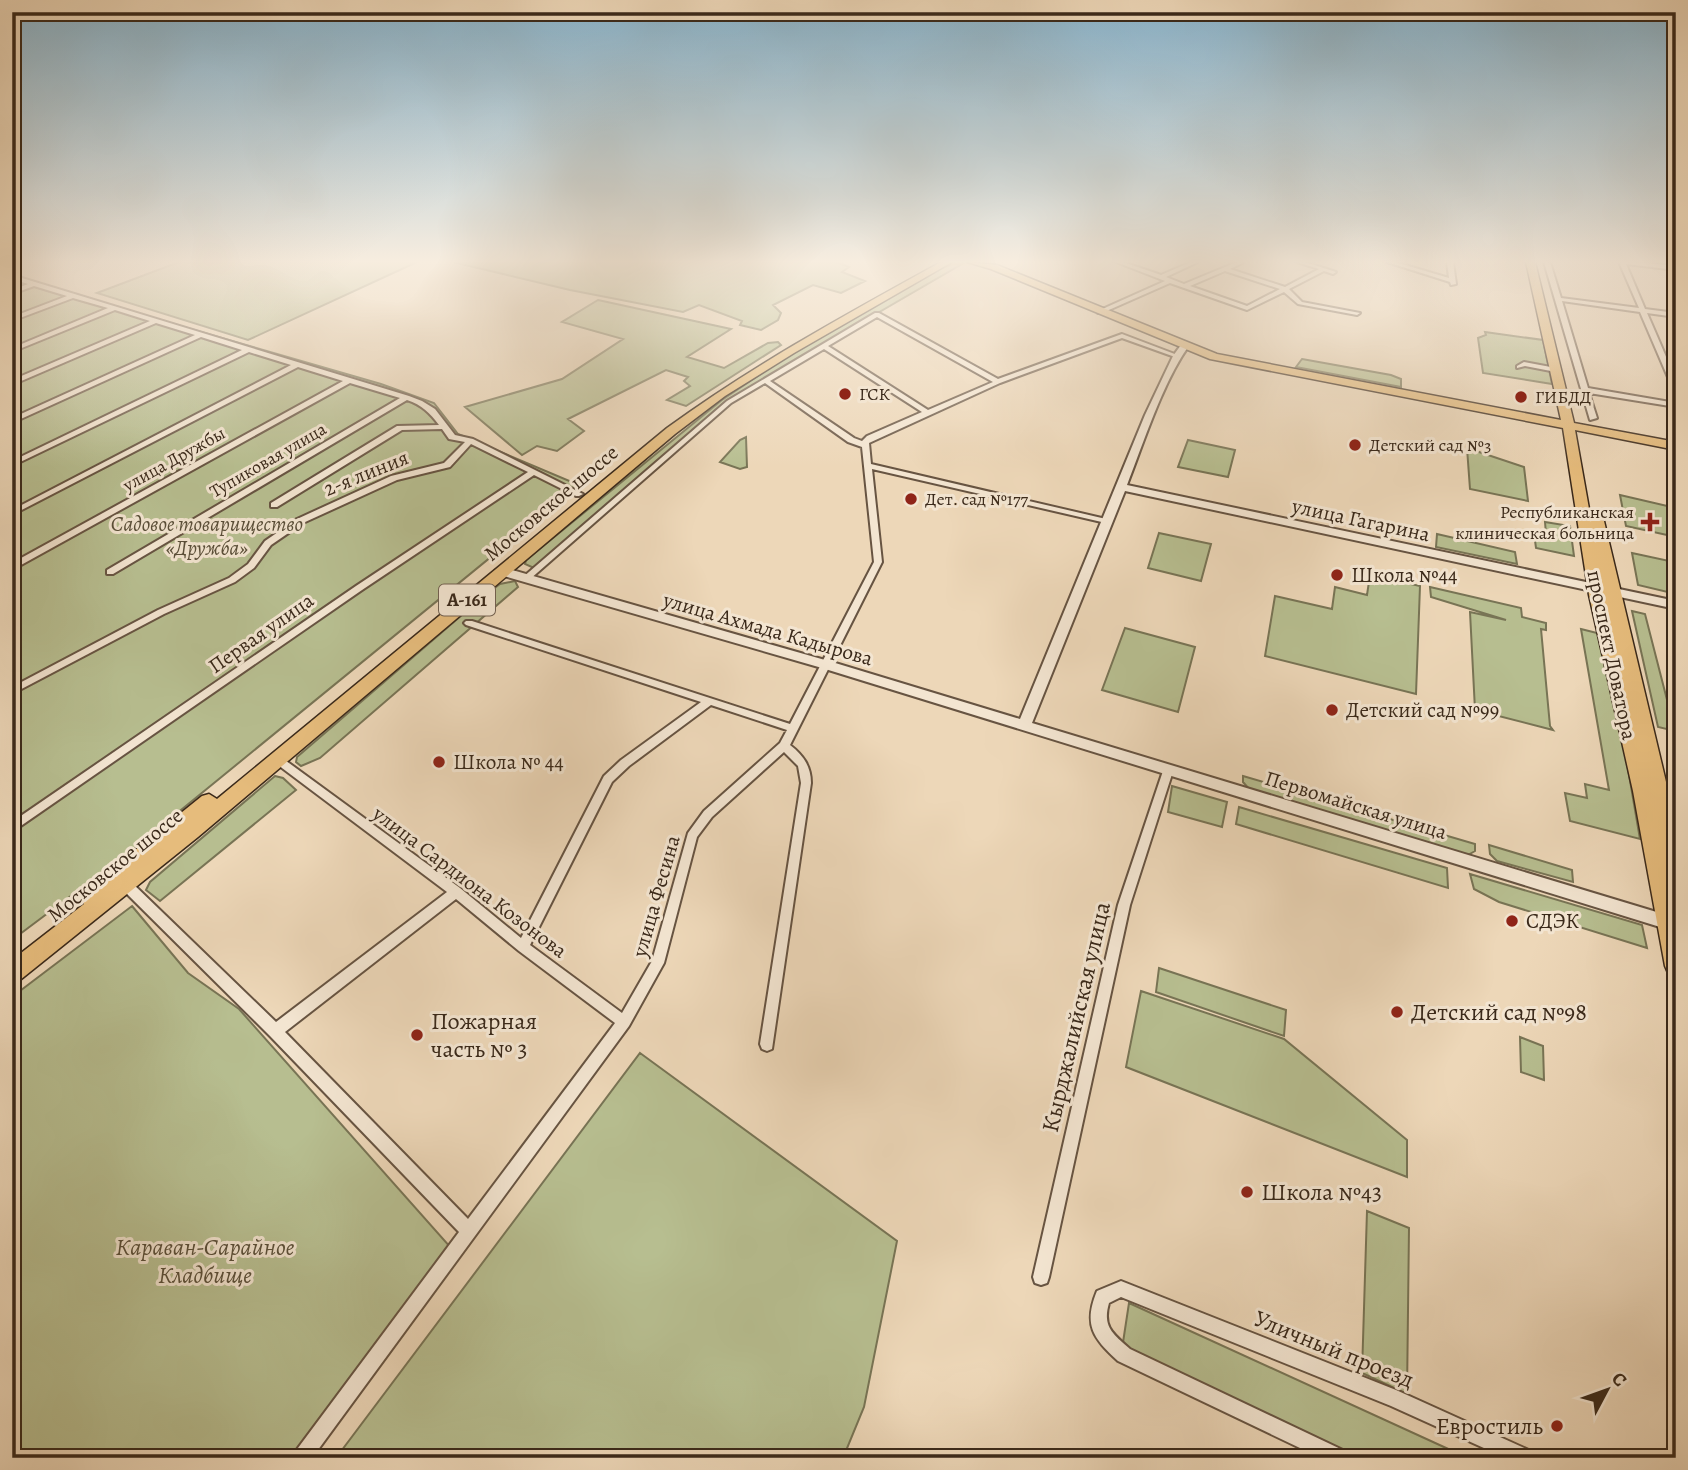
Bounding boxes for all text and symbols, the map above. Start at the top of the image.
place label: ГСК [859,382,891,406]
place label: ГИБДД [1535,385,1591,409]
marker: ГСК [837,386,853,402]
marker: ГИБДД [1513,389,1529,405]
street label: Тупиковая улица [205,417,331,503]
street label: улица Дружбы [118,421,229,497]
place label: Детский сад №3 [1369,433,1491,457]
marker: Детский сад №3 [1347,437,1363,453]
street label: Московское шоссе [478,439,624,567]
street label: 2-я линия [319,443,413,503]
place label: Дет. сад №177 [925,487,1029,511]
marker: Дет. сад №177 [903,491,919,507]
street label: улица Гагарина [1289,492,1433,548]
place label: Республиканская клиническая больница [1455,500,1635,545]
park label: Садовое товарищество «Дружба» [111,510,303,562]
marker: Республиканская клиническая больница [1640,512,1660,532]
place label: Школа №44 [1351,561,1458,589]
marker: Школа №44 [1329,567,1345,583]
street label: проспект Доватора [1580,567,1644,743]
road number: А-161 [439,584,495,615]
street label: улица Ахмада Кадырова [659,585,876,672]
street label: Первая улица [203,586,320,680]
place label: Детский сад №99 [1346,696,1499,724]
marker: Детский сад №99 [1324,702,1340,718]
place label: Школа № 44 [453,748,564,776]
marker: Школа № 44 [431,754,447,770]
street label: Первомайская улица [1262,764,1451,846]
street label: улица Сардиона Козонова [366,799,573,965]
street label: Московское шоссе [41,802,189,928]
street label: улица Фесина [625,832,687,961]
street label: Кырджалийская улица [1034,899,1118,1135]
place label: СДЭК [1526,907,1580,935]
marker: СДЭК [1504,913,1520,929]
place label: Детский сад №98 [1411,996,1587,1028]
marker: Детский сад №98 [1389,1004,1405,1020]
place label: Пожарная часть № 3 [431,1005,537,1065]
marker: Пожарная часть № 3 [409,1027,425,1043]
place label: Школа №43 [1261,1176,1382,1208]
marker: Школа №43 [1239,1184,1255,1200]
park label: Караван-Сарайное Кладбище [116,1231,295,1291]
street label: Уличный проезд [1249,1302,1419,1396]
north arrow [1572,1354,1642,1424]
text: С [1605,1367,1633,1392]
place label: Евростиль [1436,1410,1543,1442]
marker: Евростиль [1549,1418,1565,1434]

